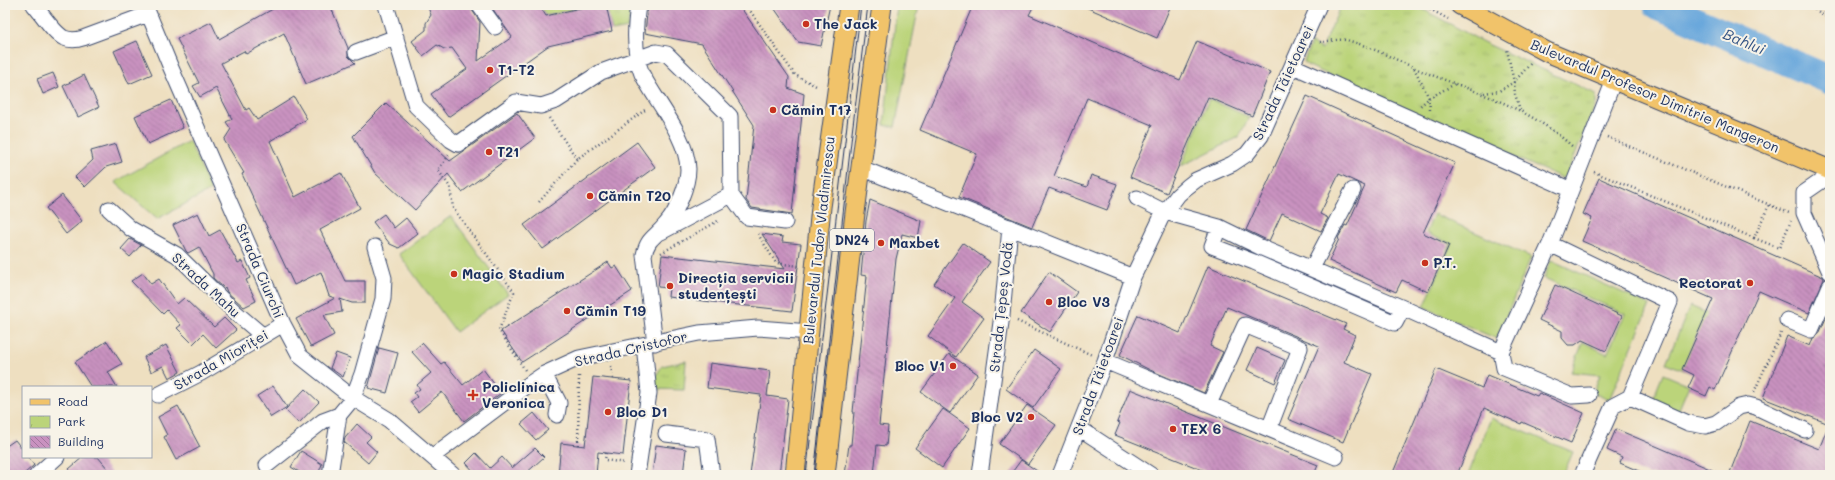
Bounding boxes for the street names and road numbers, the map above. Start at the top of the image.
street label: Strada Tăietoarei [1248,22,1317,143]
street label: Bulevardul Profesor Dimitrie Mangeron [1528,34,1782,157]
street label: Bulevardul Tudor Vladimirescu [798,135,839,345]
street label: Strada Ciurchi [232,220,289,321]
road number: DN24 [830,229,874,251]
street label: Strada Țepeș Vodă [984,241,1017,373]
street label: Strada Mahu [168,248,245,321]
street label: Strada Tăietoarei [1067,314,1128,438]
street label: Strada Mioriței [170,325,271,394]
street label: Strada Cristofor [573,326,689,371]

